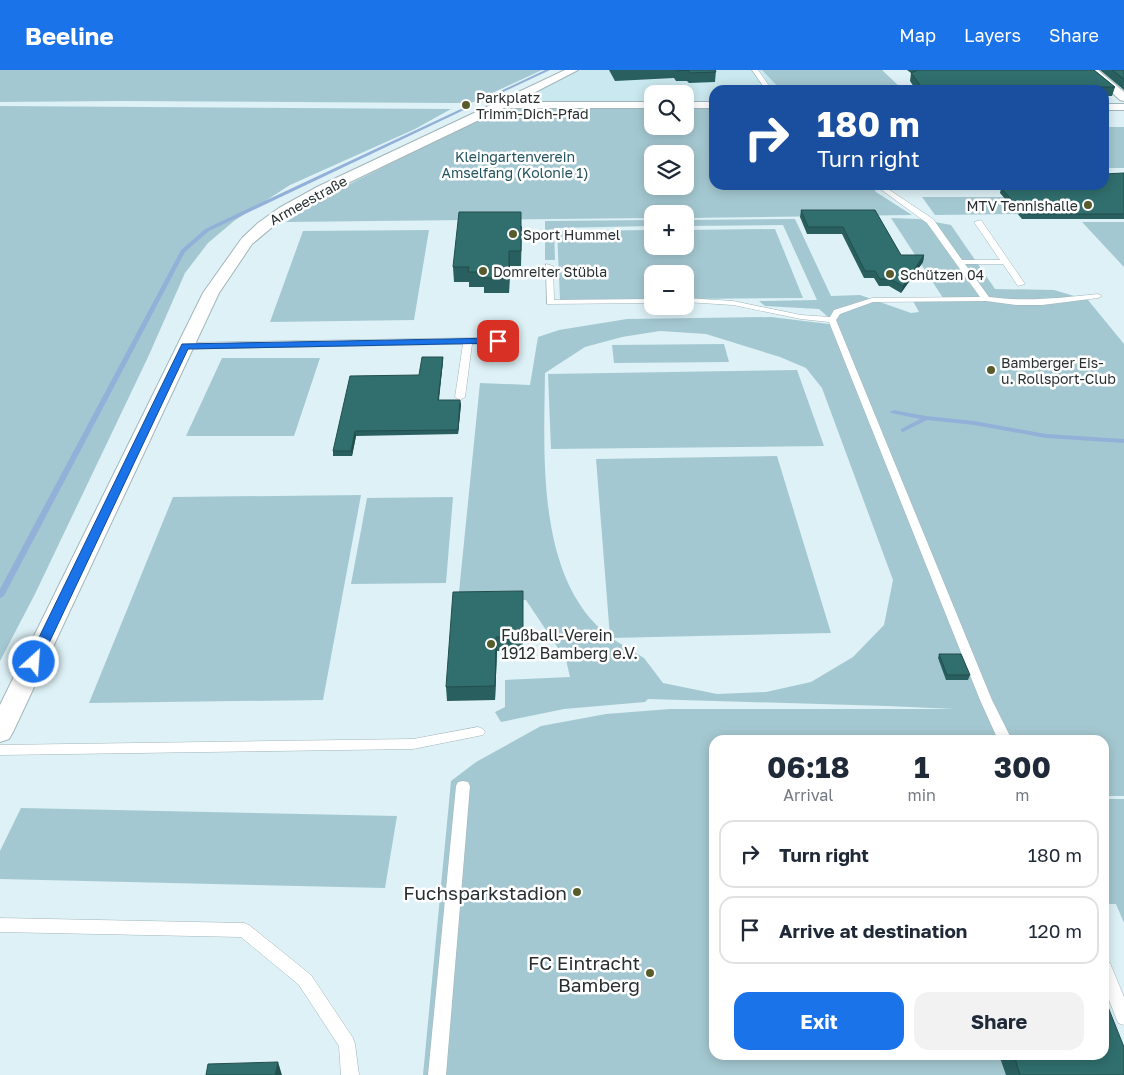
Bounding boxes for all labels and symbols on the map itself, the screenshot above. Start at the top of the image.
place label: Parkplatz Trimm-Dich-Pfad [476,89,589,122]
marker: Parkplatz Trimm-Dich-Pfad [460,99,472,111]
park label: Kleingartenverein Amselfang (Kolonie 1) [442,148,588,181]
street label: Armeestraße [266,172,350,228]
place label: MTV Tennishalle [967,197,1078,214]
marker: MTV Tennishalle [1082,199,1094,211]
place label: Sport Hummel [523,226,620,243]
marker: Sport Hummel [507,228,519,240]
place label: Domreiter Stübla [493,263,607,280]
marker: Domreiter Stübla [477,265,489,277]
place label: Schützen 04 [900,266,984,283]
marker: Schützen 04 [884,268,896,280]
pin [477,320,519,362]
place label: Bamberger Eis- u. Rollsport-Club [1001,354,1116,387]
marker: Bamberger Eis- u. Rollsport-Club [985,364,997,376]
place label: Fußball-Verein 1912 Bamberg e.V. [501,625,638,663]
position arrow [7,635,59,687]
marker: Fußball-Verein 1912 Bamberg e.V. [485,638,497,650]
place label: Fuchsparkstadion [403,881,567,904]
marker: Fuchsparkstadion [571,886,583,898]
place label: FC Eintracht Bamberg [528,951,640,996]
marker: FC Eintracht Bamberg [644,967,656,979]

